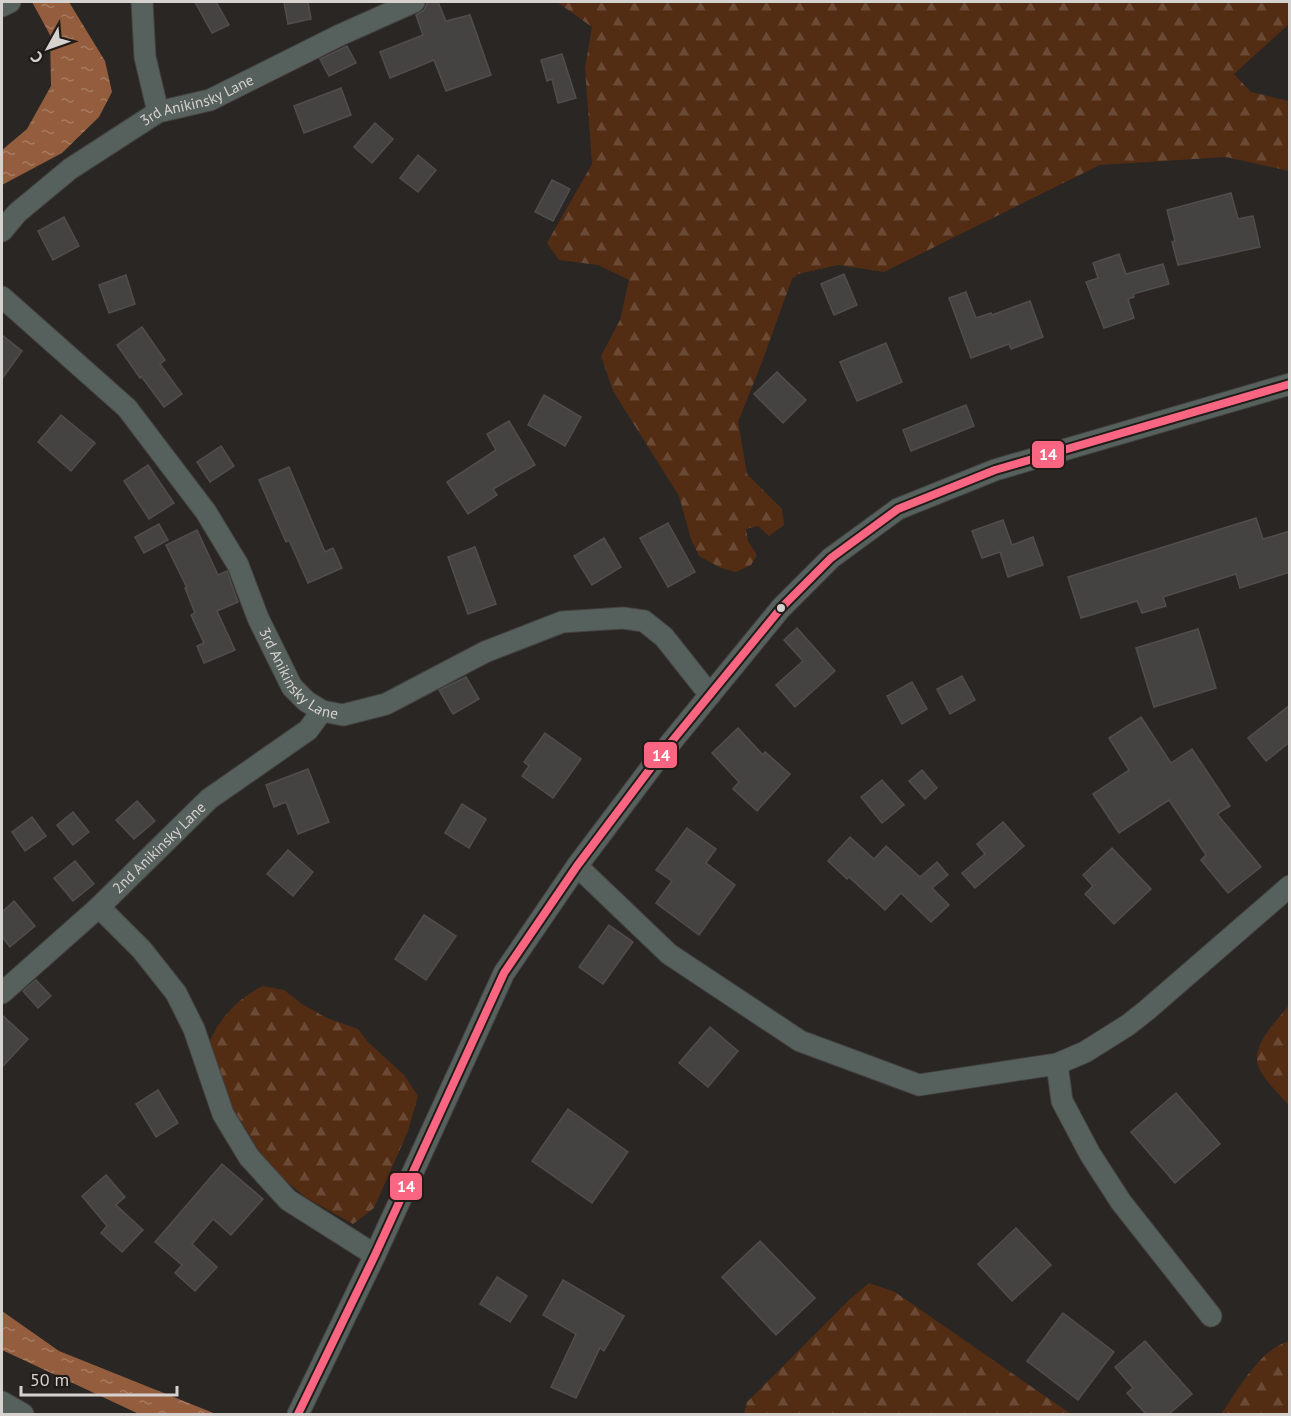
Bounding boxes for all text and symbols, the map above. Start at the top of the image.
north arrow [18,18,78,78]
text: С [26,48,47,67]
street label: 3rd Anikinsky Lane [136,70,256,130]
line badge: 14 [1031,440,1065,469]
text: 14 [1039,444,1057,464]
unlabelled marker [775,602,787,614]
street label: 3rd Anikinsky Lane [255,624,340,723]
line badge: 14 [643,741,678,769]
text: 14 [652,745,670,765]
street label: 2nd Anikinsky Lane [108,798,209,897]
line badge: 14 [389,1172,423,1201]
text: 14 [397,1176,415,1196]
scale bar [21,1359,177,1397]
text: 50 m [30,1368,69,1391]

